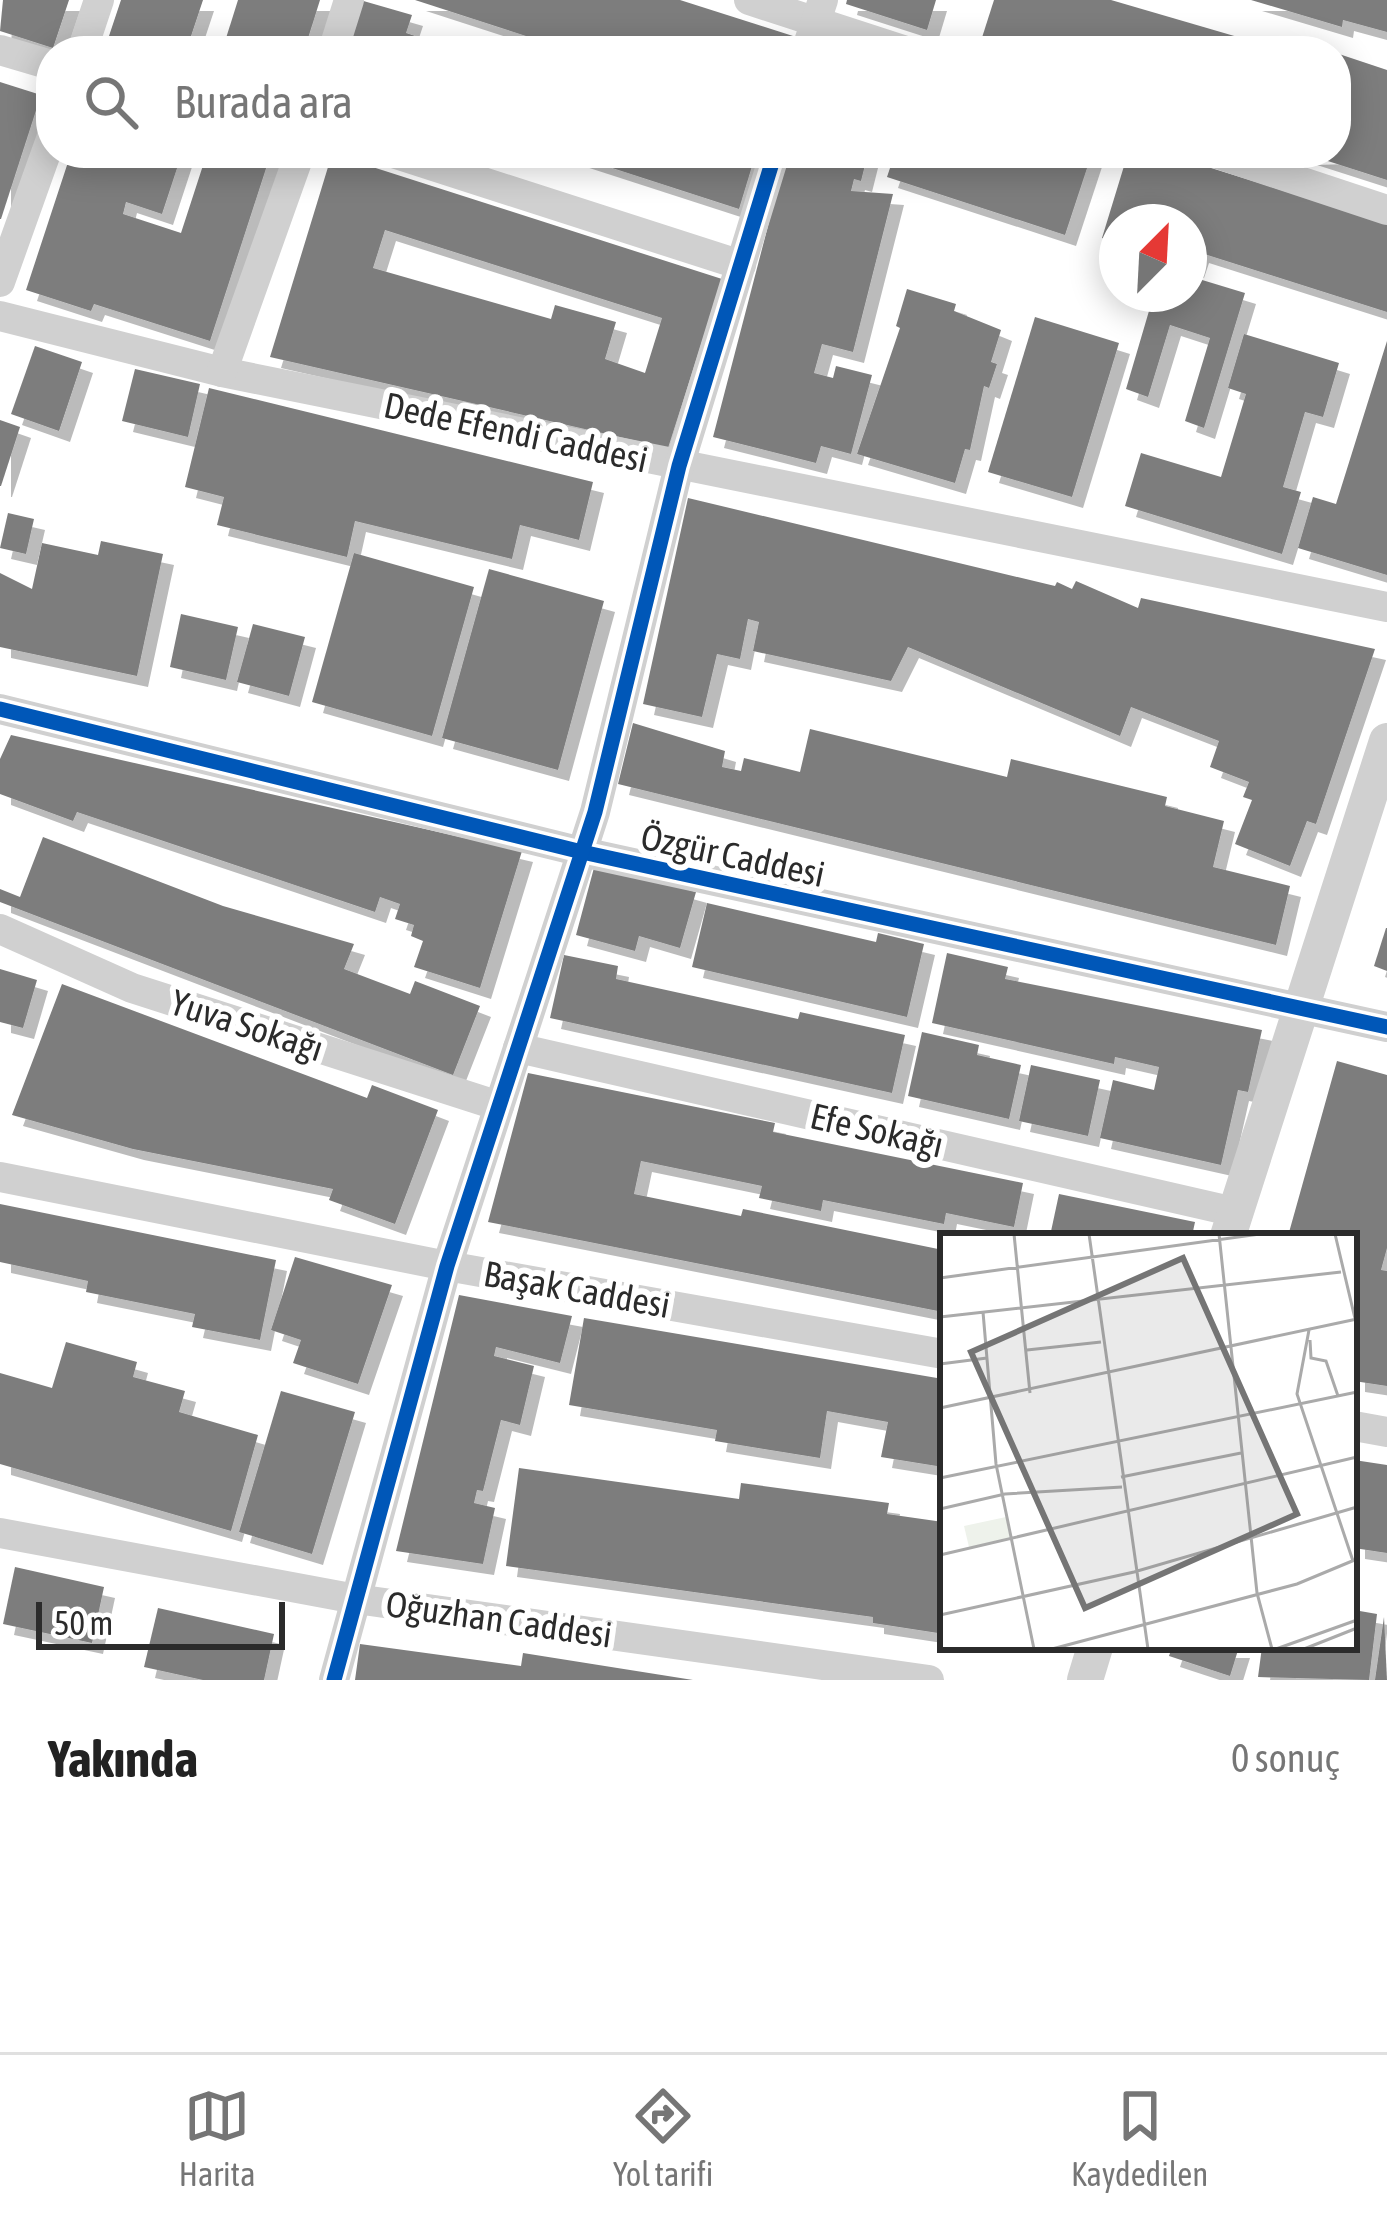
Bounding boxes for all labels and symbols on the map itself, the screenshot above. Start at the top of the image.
north arrow [1099,204,1207,312]
street label: Dede Efendi Caddesi [380,384,652,480]
street label: Özgür Caddesi [637,815,829,895]
street label: Yuva Sokağı [165,981,329,1069]
street label: Efe Sokağı [807,1094,947,1166]
inset map [940,1233,1357,1650]
street label: Başak Caddesi [481,1252,673,1326]
street label: Oğuzhan Caddesi [383,1582,615,1656]
scale bar [36,1596,285,1649]

